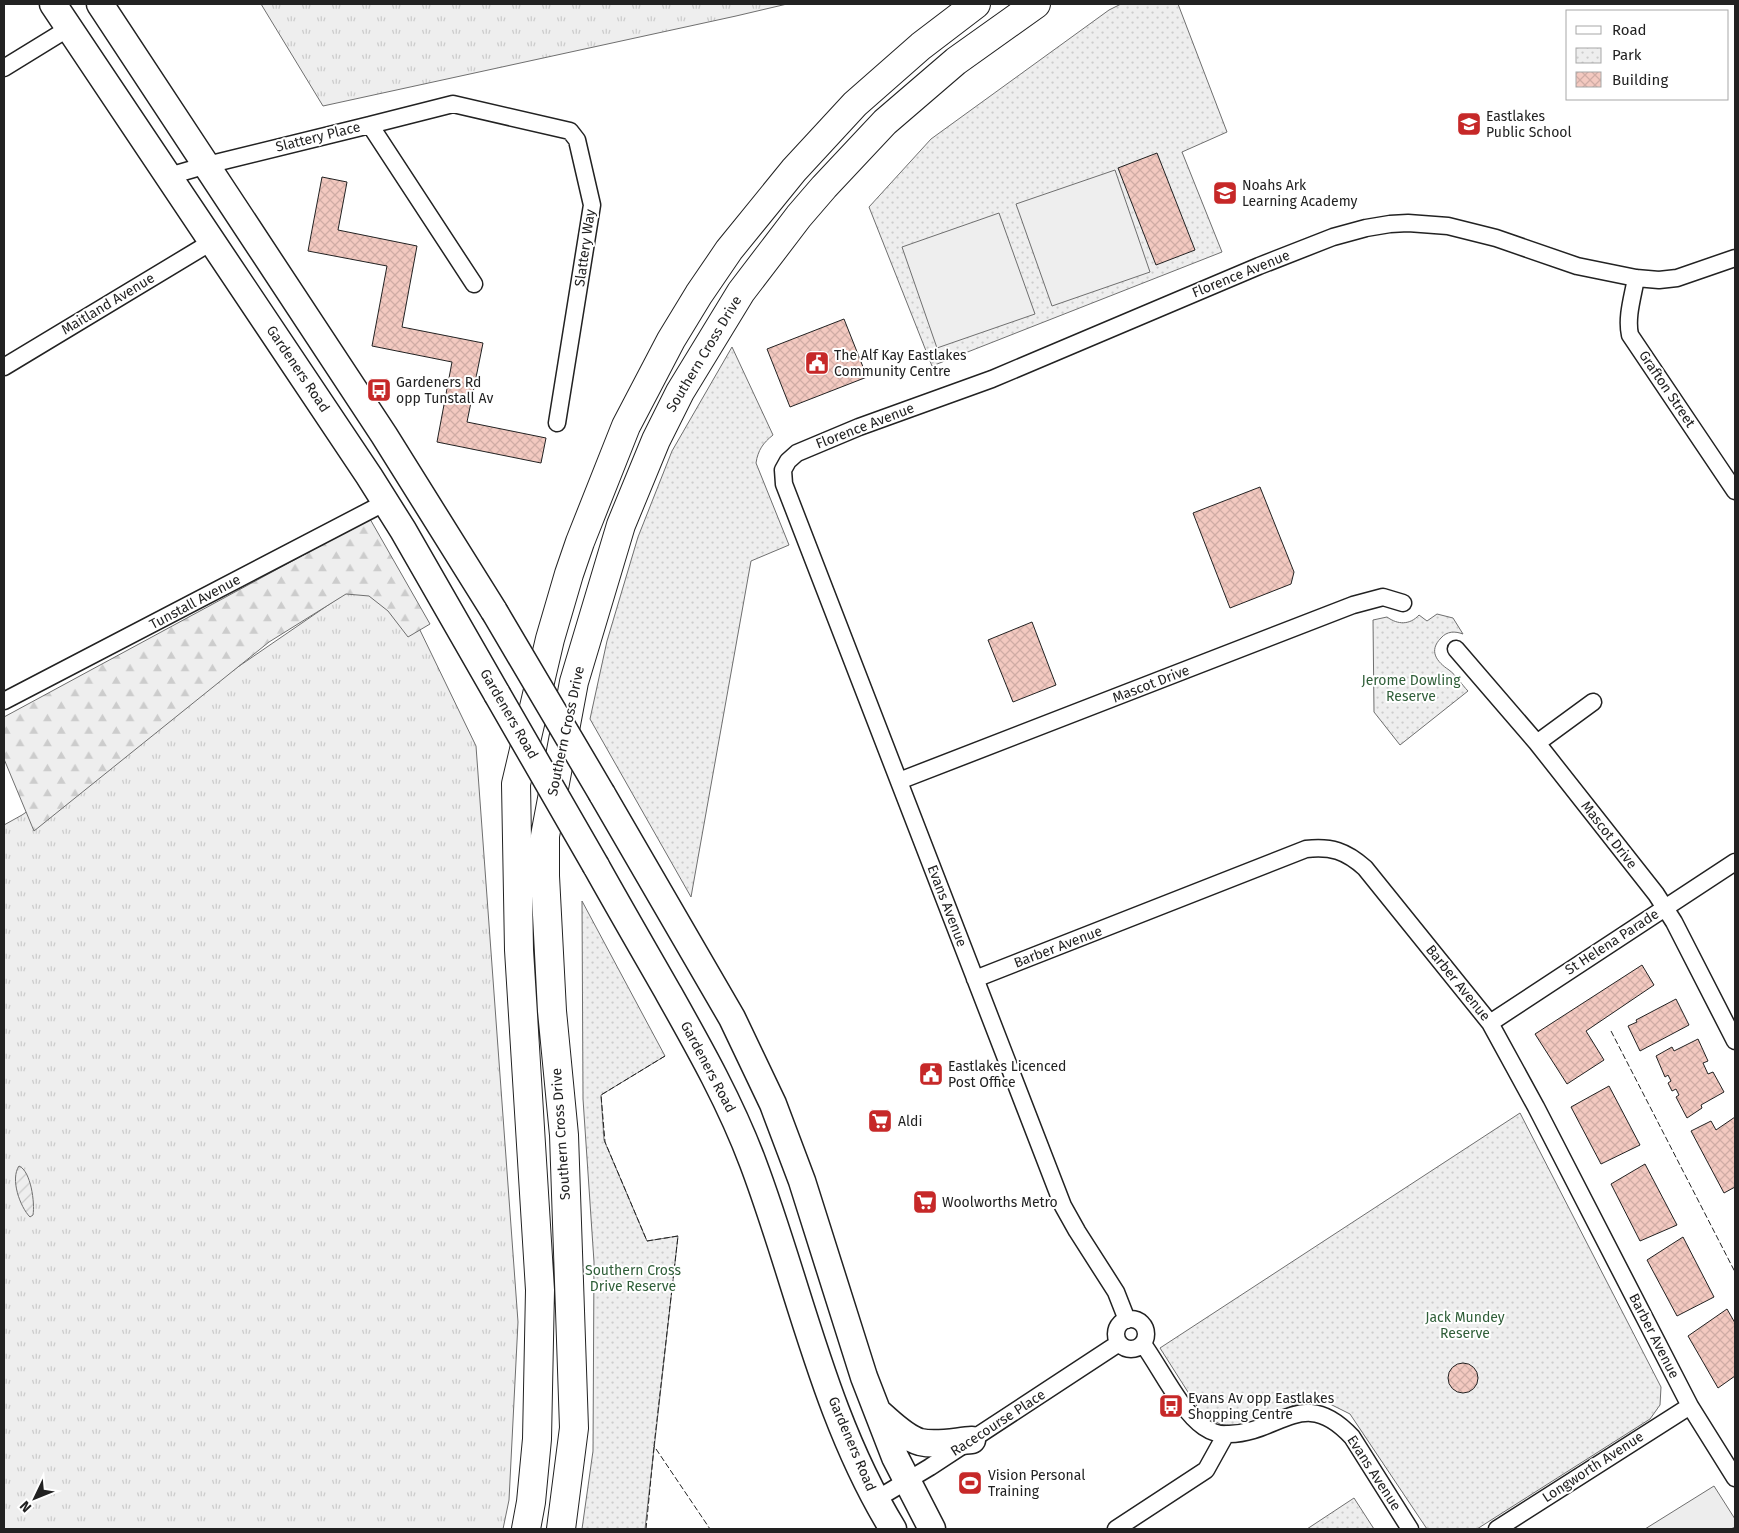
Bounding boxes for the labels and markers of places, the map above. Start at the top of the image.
place label: Eastlakes Public School [1486,108,1572,141]
school or university icon: Eastlakes Public School [1456,111,1482,137]
place label: Noahs Ark Learning Academy [1242,177,1358,210]
school or university icon: Noahs Ark Learning Academy [1212,180,1238,206]
place label: The Alf Kay Eastlakes Community Centre [834,347,967,380]
public building icon: The Alf Kay Eastlakes Community Centre [804,350,830,376]
place label: Gardeners Rd opp Tunstall Av [396,374,493,407]
bus stop icon: Gardeners Rd opp Tunstall Av [366,377,392,403]
place label: Eastlakes Licenced Post Office [948,1058,1066,1091]
public building icon: Eastlakes Licenced Post Office [918,1061,944,1087]
supermarket icon: Aldi [867,1108,893,1134]
place label: Aldi [898,1113,922,1130]
supermarket icon: Woolworths Metro [912,1189,938,1215]
place label: Woolworths Metro [942,1194,1058,1211]
place label: Evans Av opp Eastlakes Shopping Centre [1188,1390,1335,1423]
bus stop icon: Evans Av opp Eastlakes Shopping Centre [1158,1393,1184,1419]
place label: Vision Personal Training [988,1467,1085,1500]
sports icon: Vision Personal Training [957,1470,983,1496]

